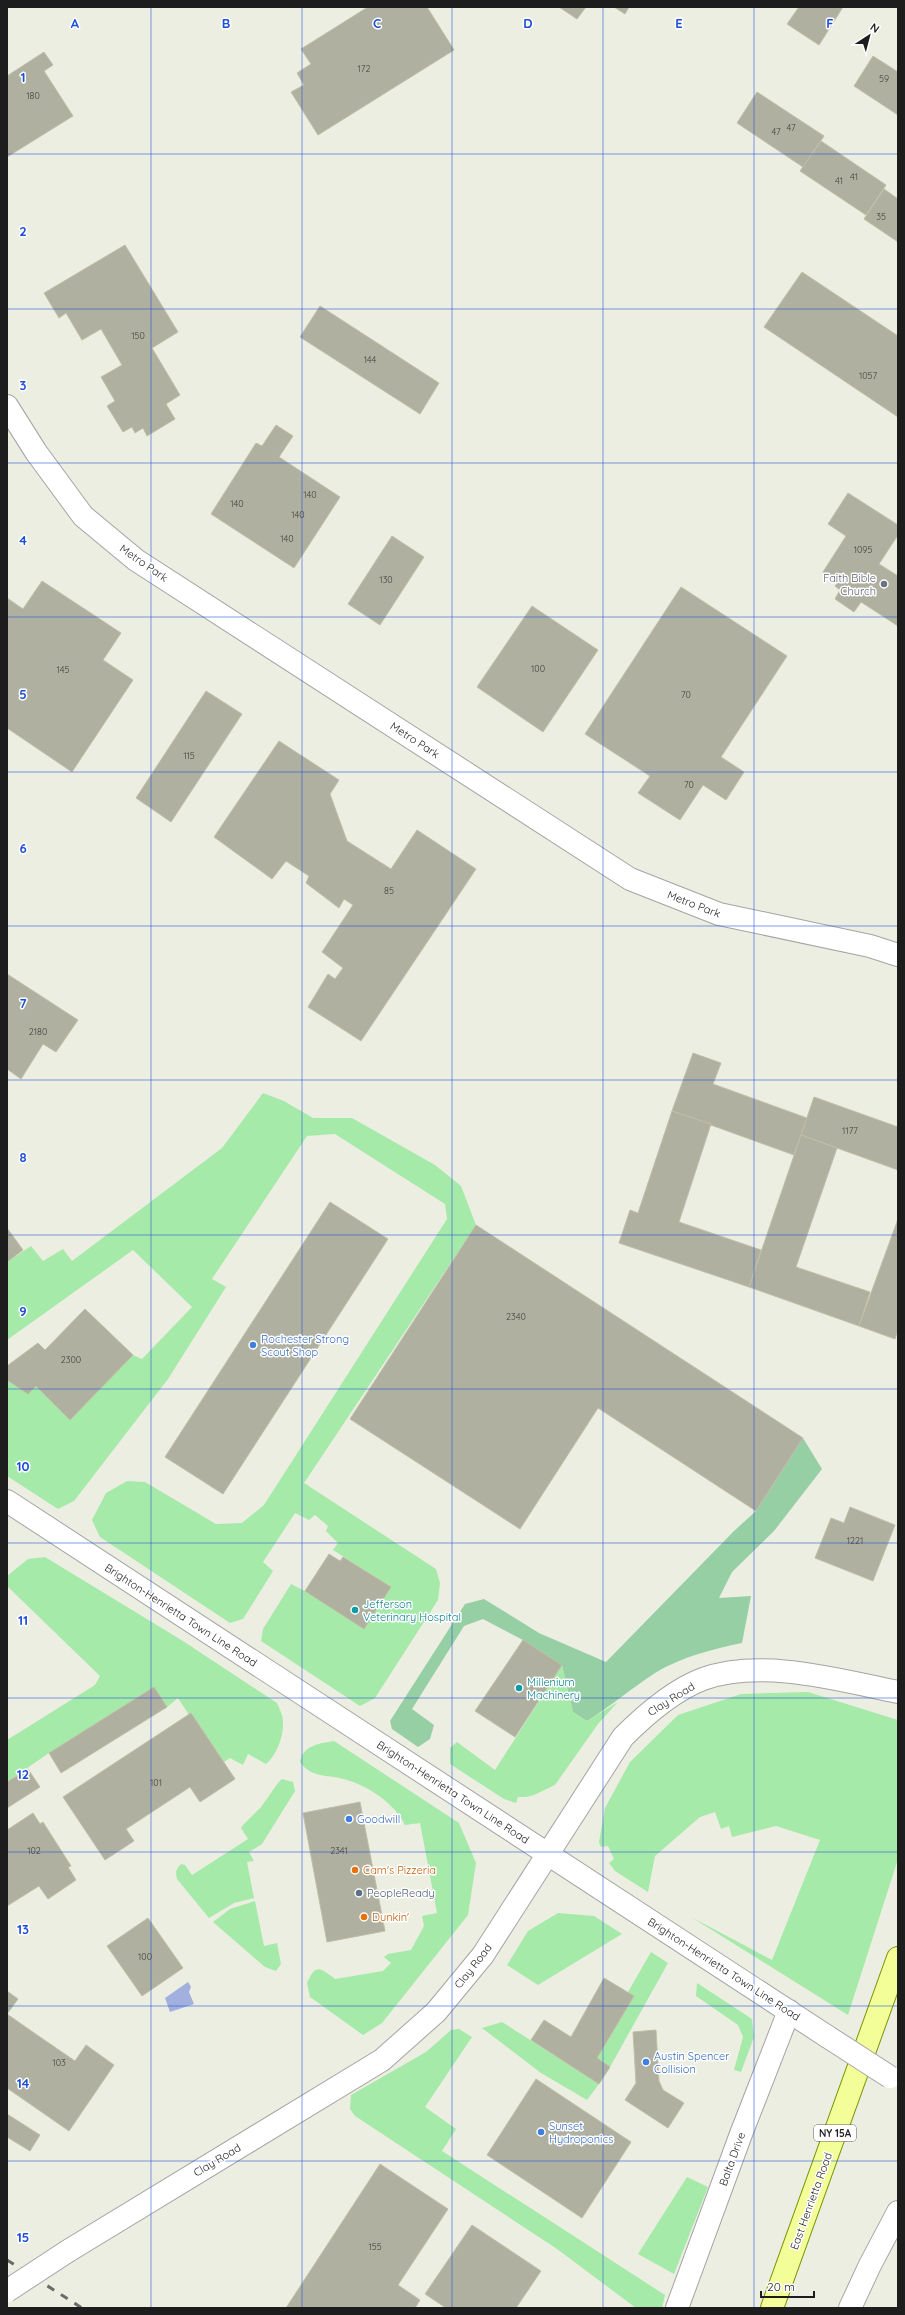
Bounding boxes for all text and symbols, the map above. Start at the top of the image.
text: A [71,15,80,31]
text: B [222,15,230,31]
text: C [373,15,381,31]
text: D [523,15,533,31]
text: E [675,15,683,31]
text: F [826,15,834,31]
north arrow [849,16,889,56]
text: N [867,20,882,36]
house number: 172 [358,63,370,74]
text: 1 [20,69,26,85]
house number: 59 [879,73,889,84]
house number: 180 [26,90,40,101]
house number: 47 [786,122,796,133]
house number: 47 [771,126,781,137]
house number: 41 [850,171,858,182]
house number: 41 [835,175,843,186]
house number: 35 [876,211,886,222]
text: 2 [19,223,27,239]
house number: 150 [131,330,145,341]
house number: 144 [364,354,377,365]
house number: 1057 [859,370,877,381]
text: 3 [20,377,27,393]
house number: 140 [303,489,317,500]
house number: 140 [230,498,244,509]
house number: 140 [291,509,305,520]
text: 4 [19,532,27,548]
house number: 140 [280,533,294,544]
street label: Metro Park [117,541,171,585]
house number: 1095 [854,544,872,555]
place label: Faith Bible Church [823,571,876,598]
house number: 130 [379,574,393,585]
marker: Faith Bible Church [879,579,889,589]
house number: 100 [531,663,545,674]
house number: 145 [57,664,70,675]
text: 5 [19,686,27,702]
house number: 70 [681,689,691,700]
street label: Metro Park [388,719,442,761]
house number: 115 [183,750,195,761]
house number: 70 [684,779,694,790]
text: 6 [19,840,27,856]
house number: 85 [384,885,394,896]
street label: Metro Park [665,887,723,921]
text: 7 [19,995,27,1011]
house number: 2180 [29,1026,47,1037]
house number: 1177 [842,1125,858,1136]
text: 8 [19,1149,27,1165]
text: 9 [19,1303,27,1319]
house number: 2340 [506,1311,526,1322]
place label: Rochester Strong Scout Shop [261,1332,349,1359]
marker: Rochester Strong Scout Shop [248,1340,258,1350]
house number: 2300 [61,1354,81,1365]
text: 10 [16,1458,30,1474]
house number: 1221 [847,1535,863,1546]
street label: Brighton-Henrietta Town Line Road [102,1560,260,1670]
place label: Jefferson Veterinary Hospital [363,1597,461,1624]
marker: Jefferson Veterinary Hospital [350,1605,360,1615]
text: 11 [18,1612,28,1628]
place label: Millenium Machinery [527,1675,580,1702]
street label: Clay Road [645,1679,697,1719]
marker: Millenium Machinery [514,1683,524,1693]
street label: Brighton-Henrietta Town Line Road [374,1737,532,1847]
text: 12 [17,1766,29,1782]
house number: 101 [150,1777,162,1788]
place label: Goodwill [357,1812,400,1826]
marker: Goodwill [344,1814,354,1824]
house number: 102 [27,1845,41,1856]
house number: 2341 [330,1845,348,1856]
place label: Cam's Pizzeria [363,1863,436,1877]
marker: Cam's Pizzeria [350,1865,360,1875]
place label: PeopleReady [367,1886,435,1900]
marker: PeopleReady [354,1888,364,1898]
place label: Dunkin' [372,1910,409,1924]
marker: Dunkin' [359,1912,369,1922]
street label: Brighton-Henrietta Town Line Road [645,1914,803,2024]
text: 13 [17,1921,29,1937]
street label: Clay Road [451,1941,495,1991]
house number: 100 [138,1951,152,1962]
place label: Austin Spencer Collision [654,2049,730,2076]
house number: 103 [52,2057,66,2068]
marker: Austin Spencer Collision [641,2057,651,2067]
text: 14 [17,2075,30,2091]
place label: Sunset Hydroponics [549,2119,613,2146]
road number: NY 15A [814,2125,856,2141]
marker: Sunset Hydroponics [536,2127,546,2137]
street label: Balta Drive [716,2130,748,2188]
street label: Clay Road [191,2140,243,2180]
street label: East Henrietta Road [787,2150,835,2252]
text: 15 [17,2229,29,2245]
house number: 155 [368,2241,382,2252]
scale bar [761,2273,814,2299]
text: 20 m [767,2279,795,2294]

